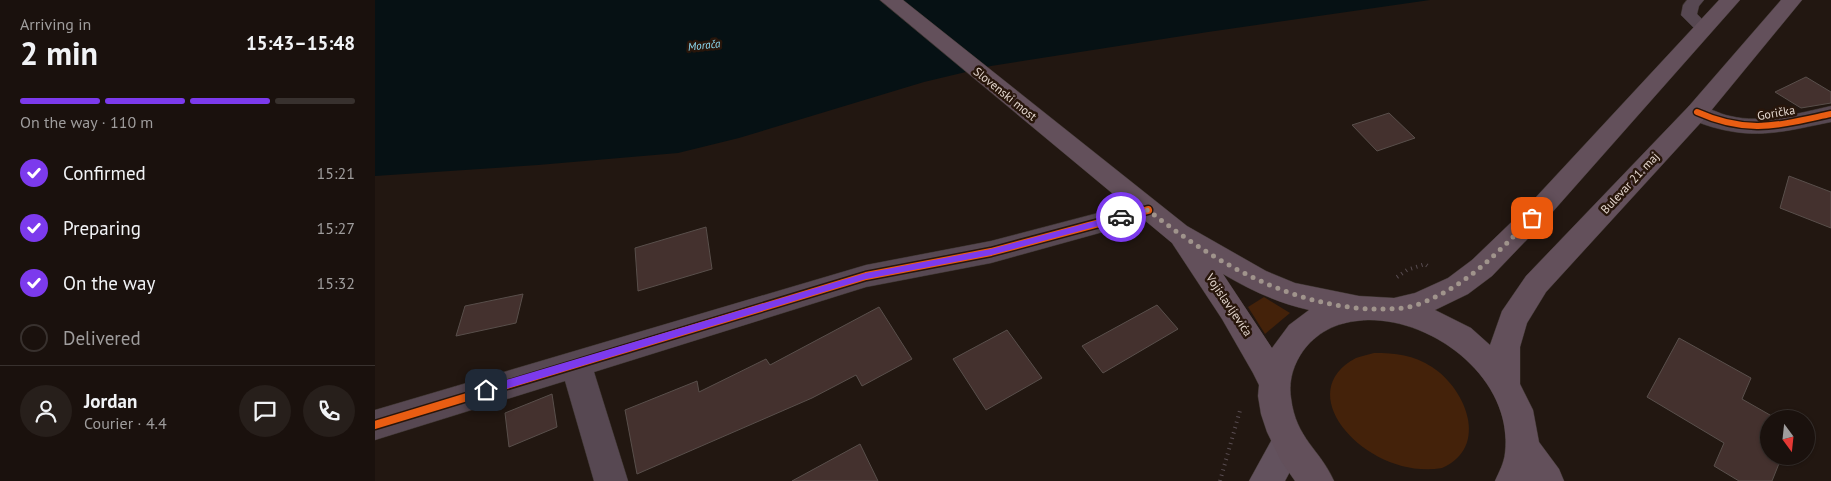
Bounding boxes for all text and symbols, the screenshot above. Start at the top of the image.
text: Arriving in [20,14,91,34]
text: 15:43–15:48 [246,31,355,55]
text: 2 min [20,32,98,74]
water label: Morača [687,36,721,54]
street label: Slovenski most [971,64,1040,124]
street label: Gorička [1756,102,1796,123]
text: On the way · 110 m [20,112,153,132]
street label: Bulevar 21. maj [1597,149,1662,217]
icon: check [20,159,48,187]
text: Confirmed [63,161,146,185]
text: 15:21 [317,163,355,183]
courier [1096,192,1146,242]
pin [1511,197,1553,239]
icon: car [1107,203,1135,231]
icon: bag [1518,204,1546,232]
icon: check [20,214,48,242]
text: Preparing [63,216,141,240]
text: 15:27 [317,218,355,238]
icon: check [20,269,48,297]
street label: Vojislavljevića [1202,270,1256,339]
text: On the way [63,271,155,295]
text: 15:32 [317,273,355,293]
text: Delivered [63,326,141,350]
pin [465,369,507,411]
icon: home [472,376,500,404]
button: person [20,385,72,437]
button: chat [239,385,291,437]
button: phone [303,385,355,437]
text: Jordan [84,389,137,413]
north arrow [1760,410,1815,465]
map controls [1760,410,1815,465]
text: Courier · 4.4 [84,413,167,433]

